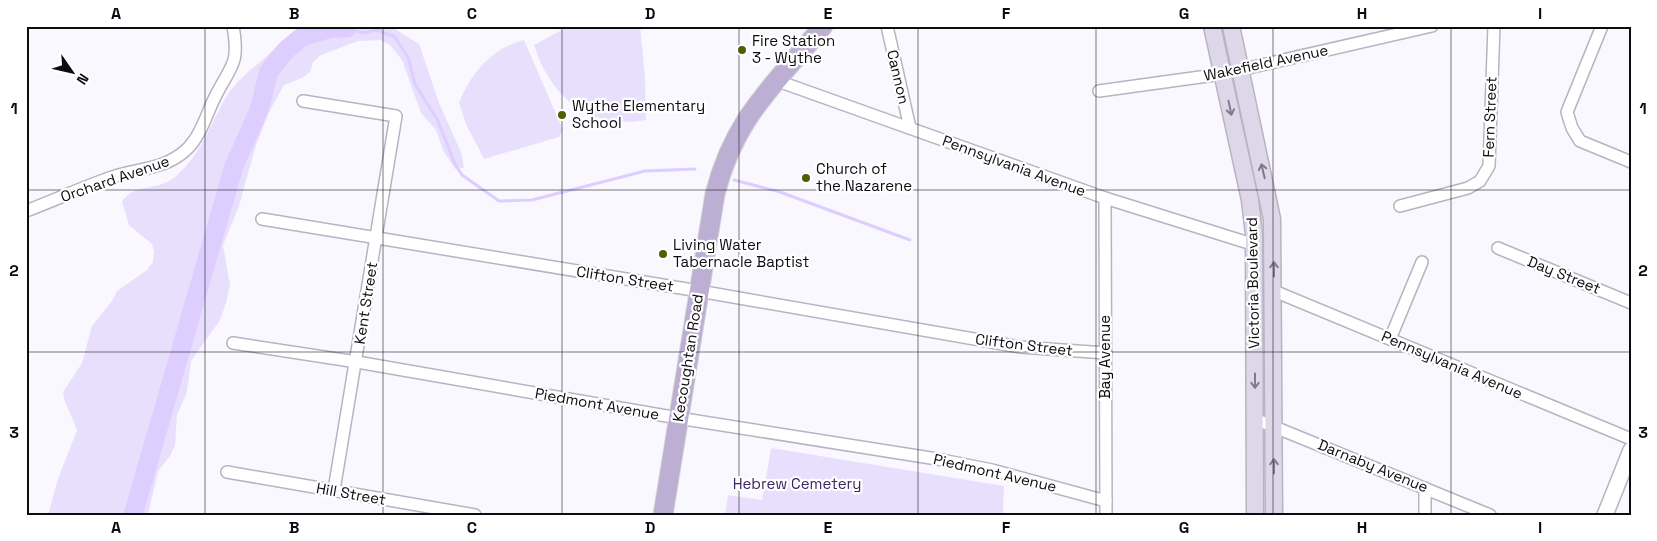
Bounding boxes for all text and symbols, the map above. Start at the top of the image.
text: A [111,3,121,24]
text: B [289,3,299,24]
text: C [467,3,477,24]
text: D [645,3,655,24]
text: E [824,3,833,24]
text: F [1002,3,1011,24]
text: G [1179,3,1189,24]
text: H [1357,3,1367,24]
text: I [1538,3,1542,24]
place label: Fire Station 3 - Wythe [752,31,835,67]
street label: Wakefield Avenue [1202,40,1330,85]
marker: Fire Station 3 - Wythe [736,44,748,56]
north arrow [48,48,98,98]
street label: Cannon [883,48,914,106]
text: N [73,70,93,88]
street label: Fern Street [1479,76,1500,158]
place label: Wythe Elementary School [572,96,705,132]
text: 1 [10,98,18,119]
text: 1 [1639,98,1647,119]
one-way arrow [1226,100,1235,116]
marker: Wythe Elementary School [556,109,568,121]
street label: Pennsylvania Avenue [940,131,1089,200]
street label: Orchard Avenue [58,151,172,206]
place label: Church of the Nazarene [816,159,912,195]
one-way arrow [1258,163,1268,179]
marker: Church of the Nazarene [800,172,812,184]
street label: Victoria Boulevard [1242,217,1263,349]
place label: Living Water Tabernacle Baptist [673,235,810,271]
marker: Living Water Tabernacle Baptist [657,248,669,260]
street label: Day Street [1525,251,1604,298]
text: 2 [9,260,19,281]
street label: Kent Street [350,260,381,346]
text: 2 [1638,260,1648,281]
street label: Clifton Street [575,261,675,296]
one-way arrow [1269,261,1279,277]
street label: Kecoughtan Road [668,293,707,423]
street label: Bay Avenue [1095,315,1114,399]
street label: Pennsylvania Avenue [1379,326,1526,403]
street label: Clifton Street [974,329,1074,360]
one-way arrow [1250,373,1260,389]
street label: Piedmont Avenue [533,383,661,424]
text: 3 [9,422,19,443]
text: 3 [1638,422,1648,443]
street label: Darnaby Avenue [1315,435,1431,496]
street label: Piedmont Avenue [932,449,1059,496]
one-way arrow [1269,458,1279,474]
park label: Hebrew Cemetery [733,474,861,493]
street label: Hill Street [315,478,388,509]
text: A [111,517,121,538]
text: B [289,517,299,538]
text: C [467,517,477,538]
text: D [645,517,655,538]
text: E [824,517,833,538]
text: F [1002,517,1011,538]
text: G [1179,517,1189,538]
text: H [1357,517,1367,538]
text: I [1538,517,1542,538]

